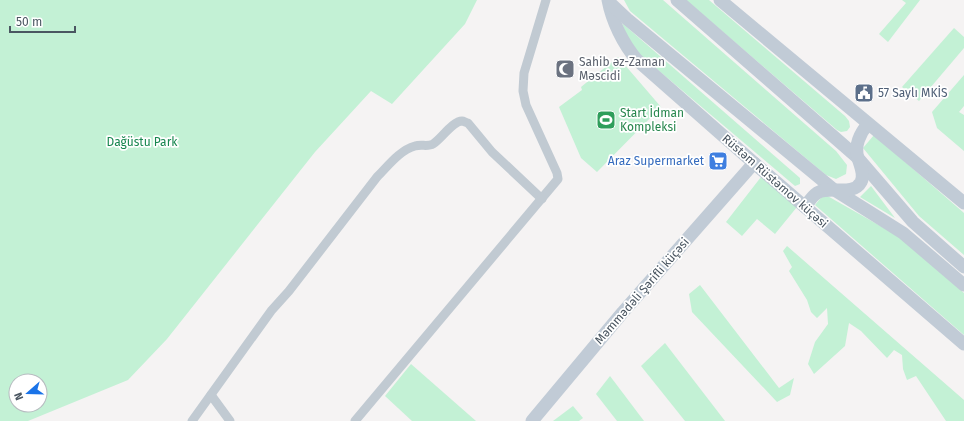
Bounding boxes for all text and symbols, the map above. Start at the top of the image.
scale bar [10,8,75,34]
text: 50 m [16,15,42,29]
place label: Sahib əz-Zaman Məscidi [579,55,665,83]
mosque icon: Sahib əz-Zaman Məscidi [554,58,576,80]
public building icon: 57 Saylı MKİS [853,82,875,104]
place label: 57 Saylı MKİS [878,85,948,100]
place label: Start İdman Kompleksi [620,105,684,134]
sports icon: Start İdman Kompleksi [595,109,617,131]
street label: Rüstəm Rüstəmov küçəsi [719,131,831,231]
park label: Dağüstu Park [107,135,178,149]
supermarket icon: Araz Supermarket [707,150,729,172]
place label: Araz Supermarket [608,154,705,168]
street label: Məmmədəli Şərifli küçəsi [592,235,692,347]
north arrow [8,373,48,413]
text: N [12,391,26,402]

